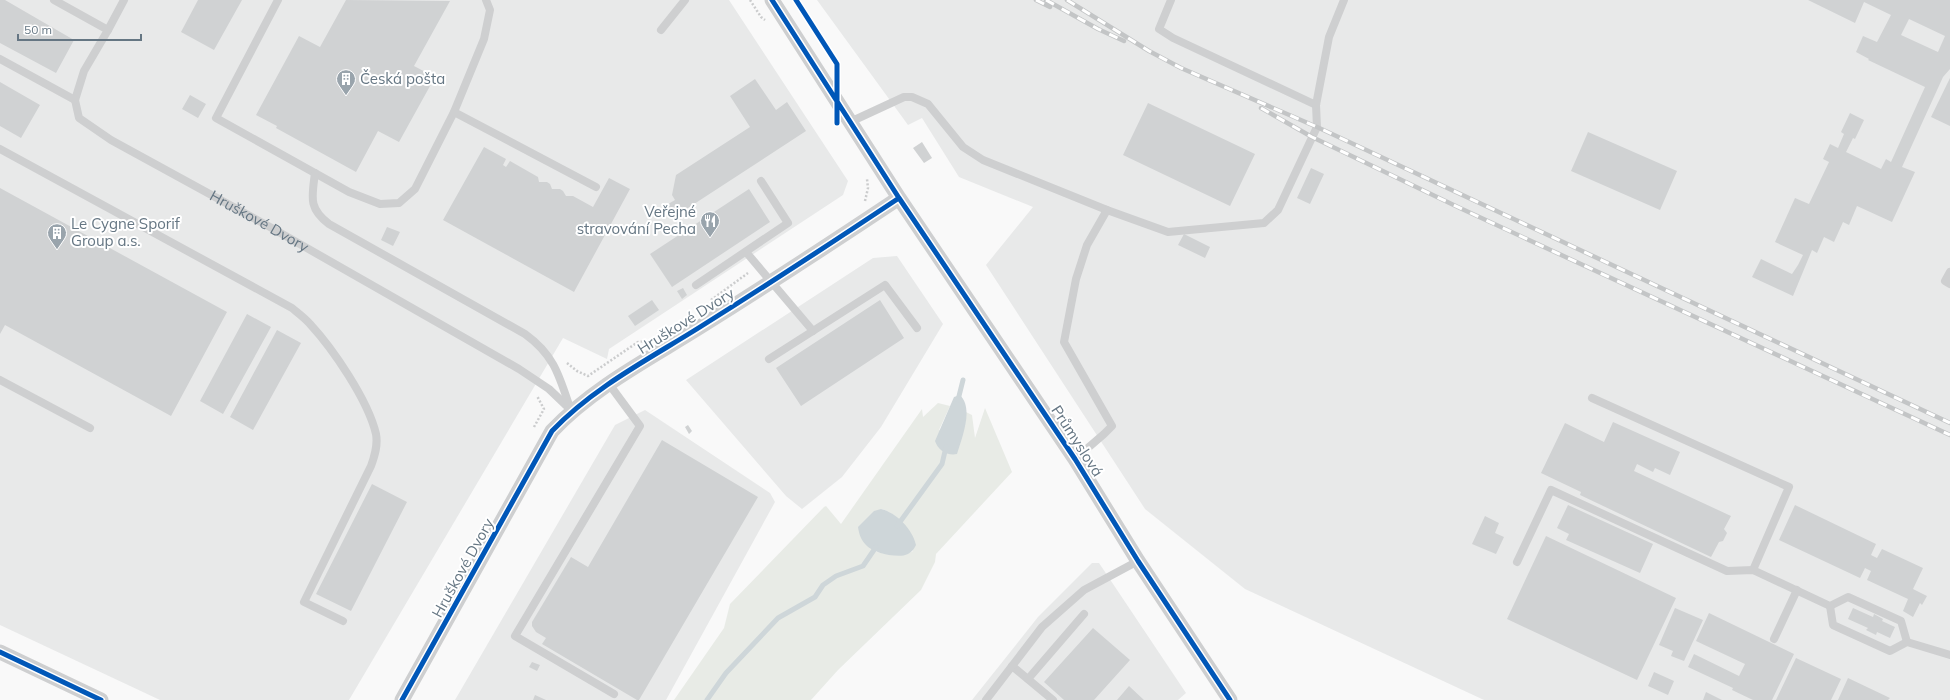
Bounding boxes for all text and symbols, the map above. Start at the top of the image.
scale bar [18,16,141,42]
text: 50 m [24,22,52,37]
building icon: Česká pošta [335,68,357,96]
place label: Česká pošta [360,69,445,88]
street label: Hruškové Dvory [207,186,312,256]
place label: Veřejné stravování Pecha [577,202,696,238]
restaurant icon: Veřejné stravování Pecha [699,210,721,238]
place label: Le Cygne Sporif Group a.s. [71,214,181,250]
building icon: Le Cygne Sporif Group a.s. [46,222,68,250]
street label: Hruškové Dvory [634,283,738,358]
street label: Průmyslová [1047,402,1107,480]
street label: Hruškové Dvory [427,515,498,621]

